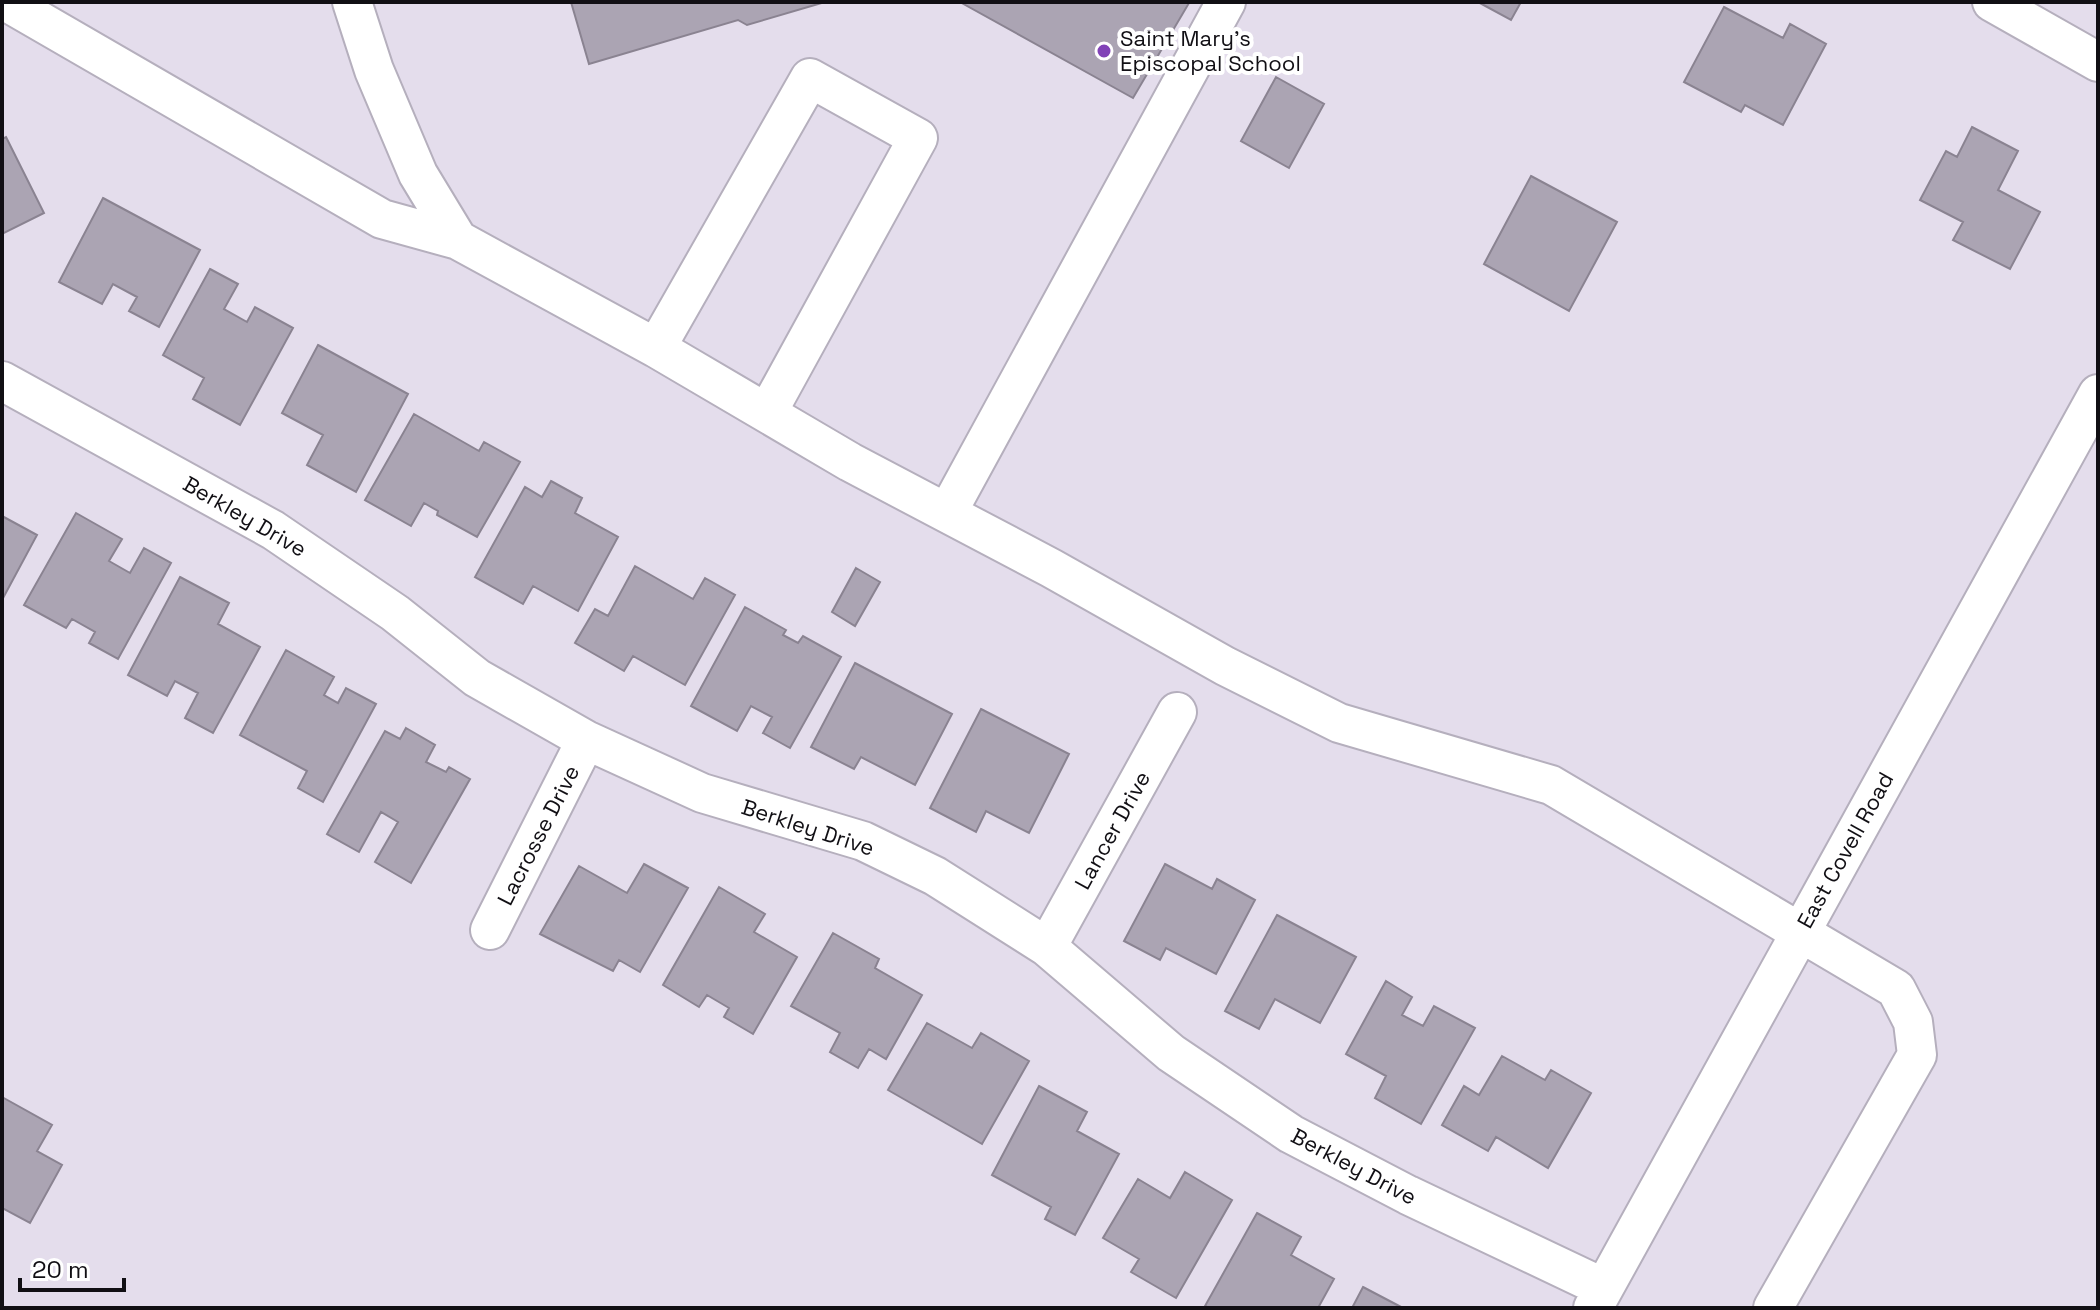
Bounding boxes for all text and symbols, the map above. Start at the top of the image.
place label: Saint Mary's Episcopal School [1120,24,1301,77]
marker: Saint Mary's Episcopal School [1095,42,1113,60]
street label: Berkley Drive [178,469,312,563]
street label: Lacrosse Drive [491,760,585,910]
street label: Lancer Drive [1068,766,1156,894]
street label: East Covell Road [1791,767,1899,933]
street label: Berkley Drive [738,792,878,862]
street label: Berkley Drive [1287,1121,1421,1211]
scale bar [20,1242,124,1292]
text: 20 m [32,1254,89,1285]

